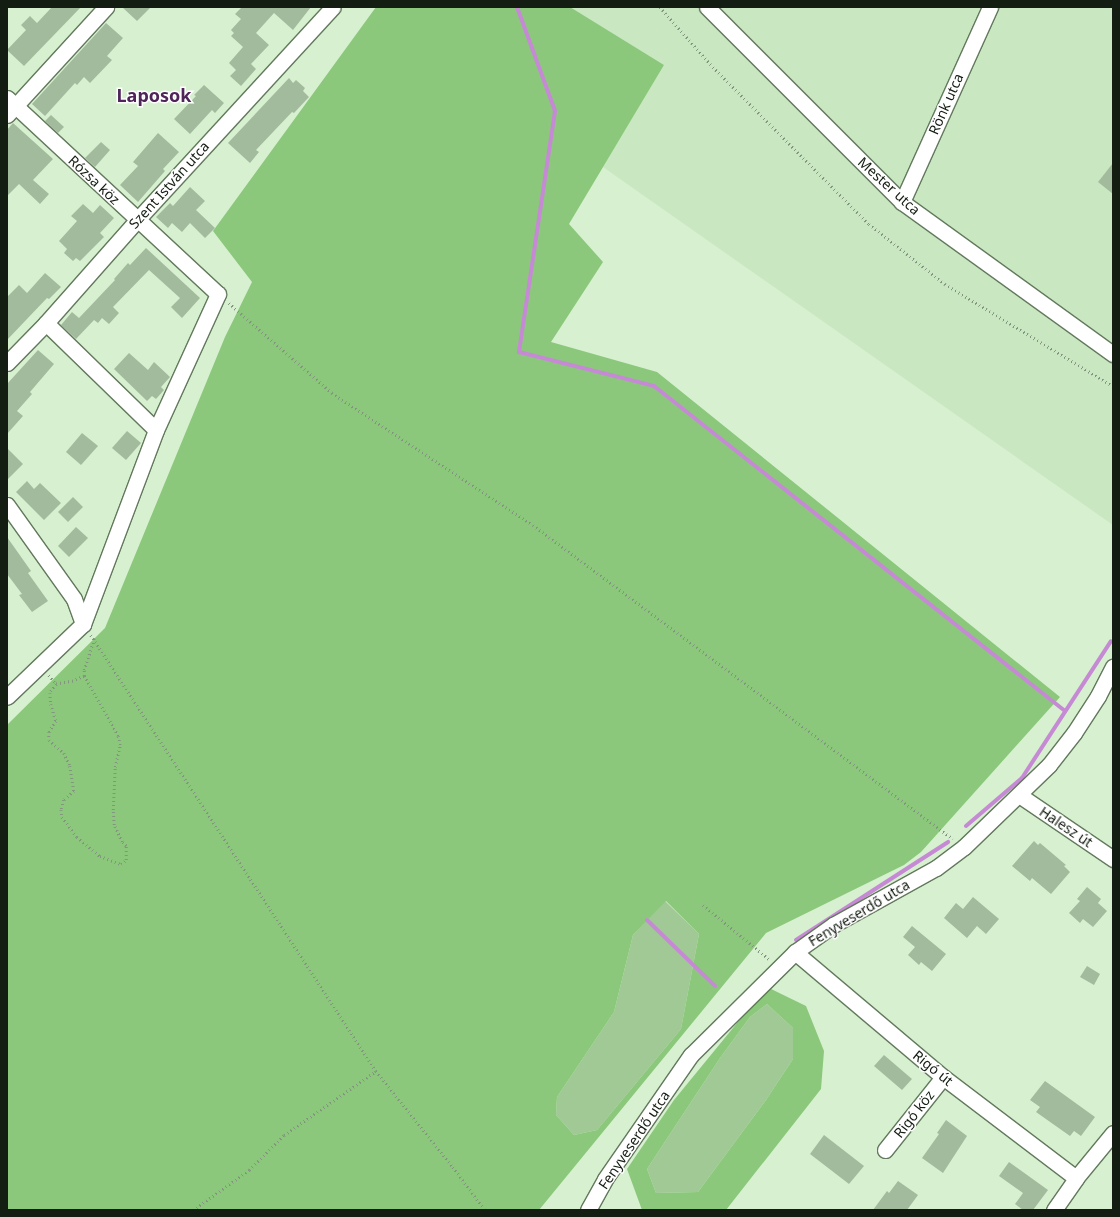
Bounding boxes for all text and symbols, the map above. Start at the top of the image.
street label: Rönk utca [925,71,967,137]
district label: Laposok [117,84,191,106]
street label: Szent István utca [125,138,213,232]
street label: Rózsa köz [65,152,123,208]
street label: Mester utca [854,154,924,218]
street label: Halesz út [1036,803,1096,851]
street label: Fenyveserdő utca [805,876,913,950]
street label: Rigó út [910,1047,956,1089]
street label: Rigó köz [890,1087,938,1141]
street label: Fenyveserdő utca [595,1088,673,1192]

